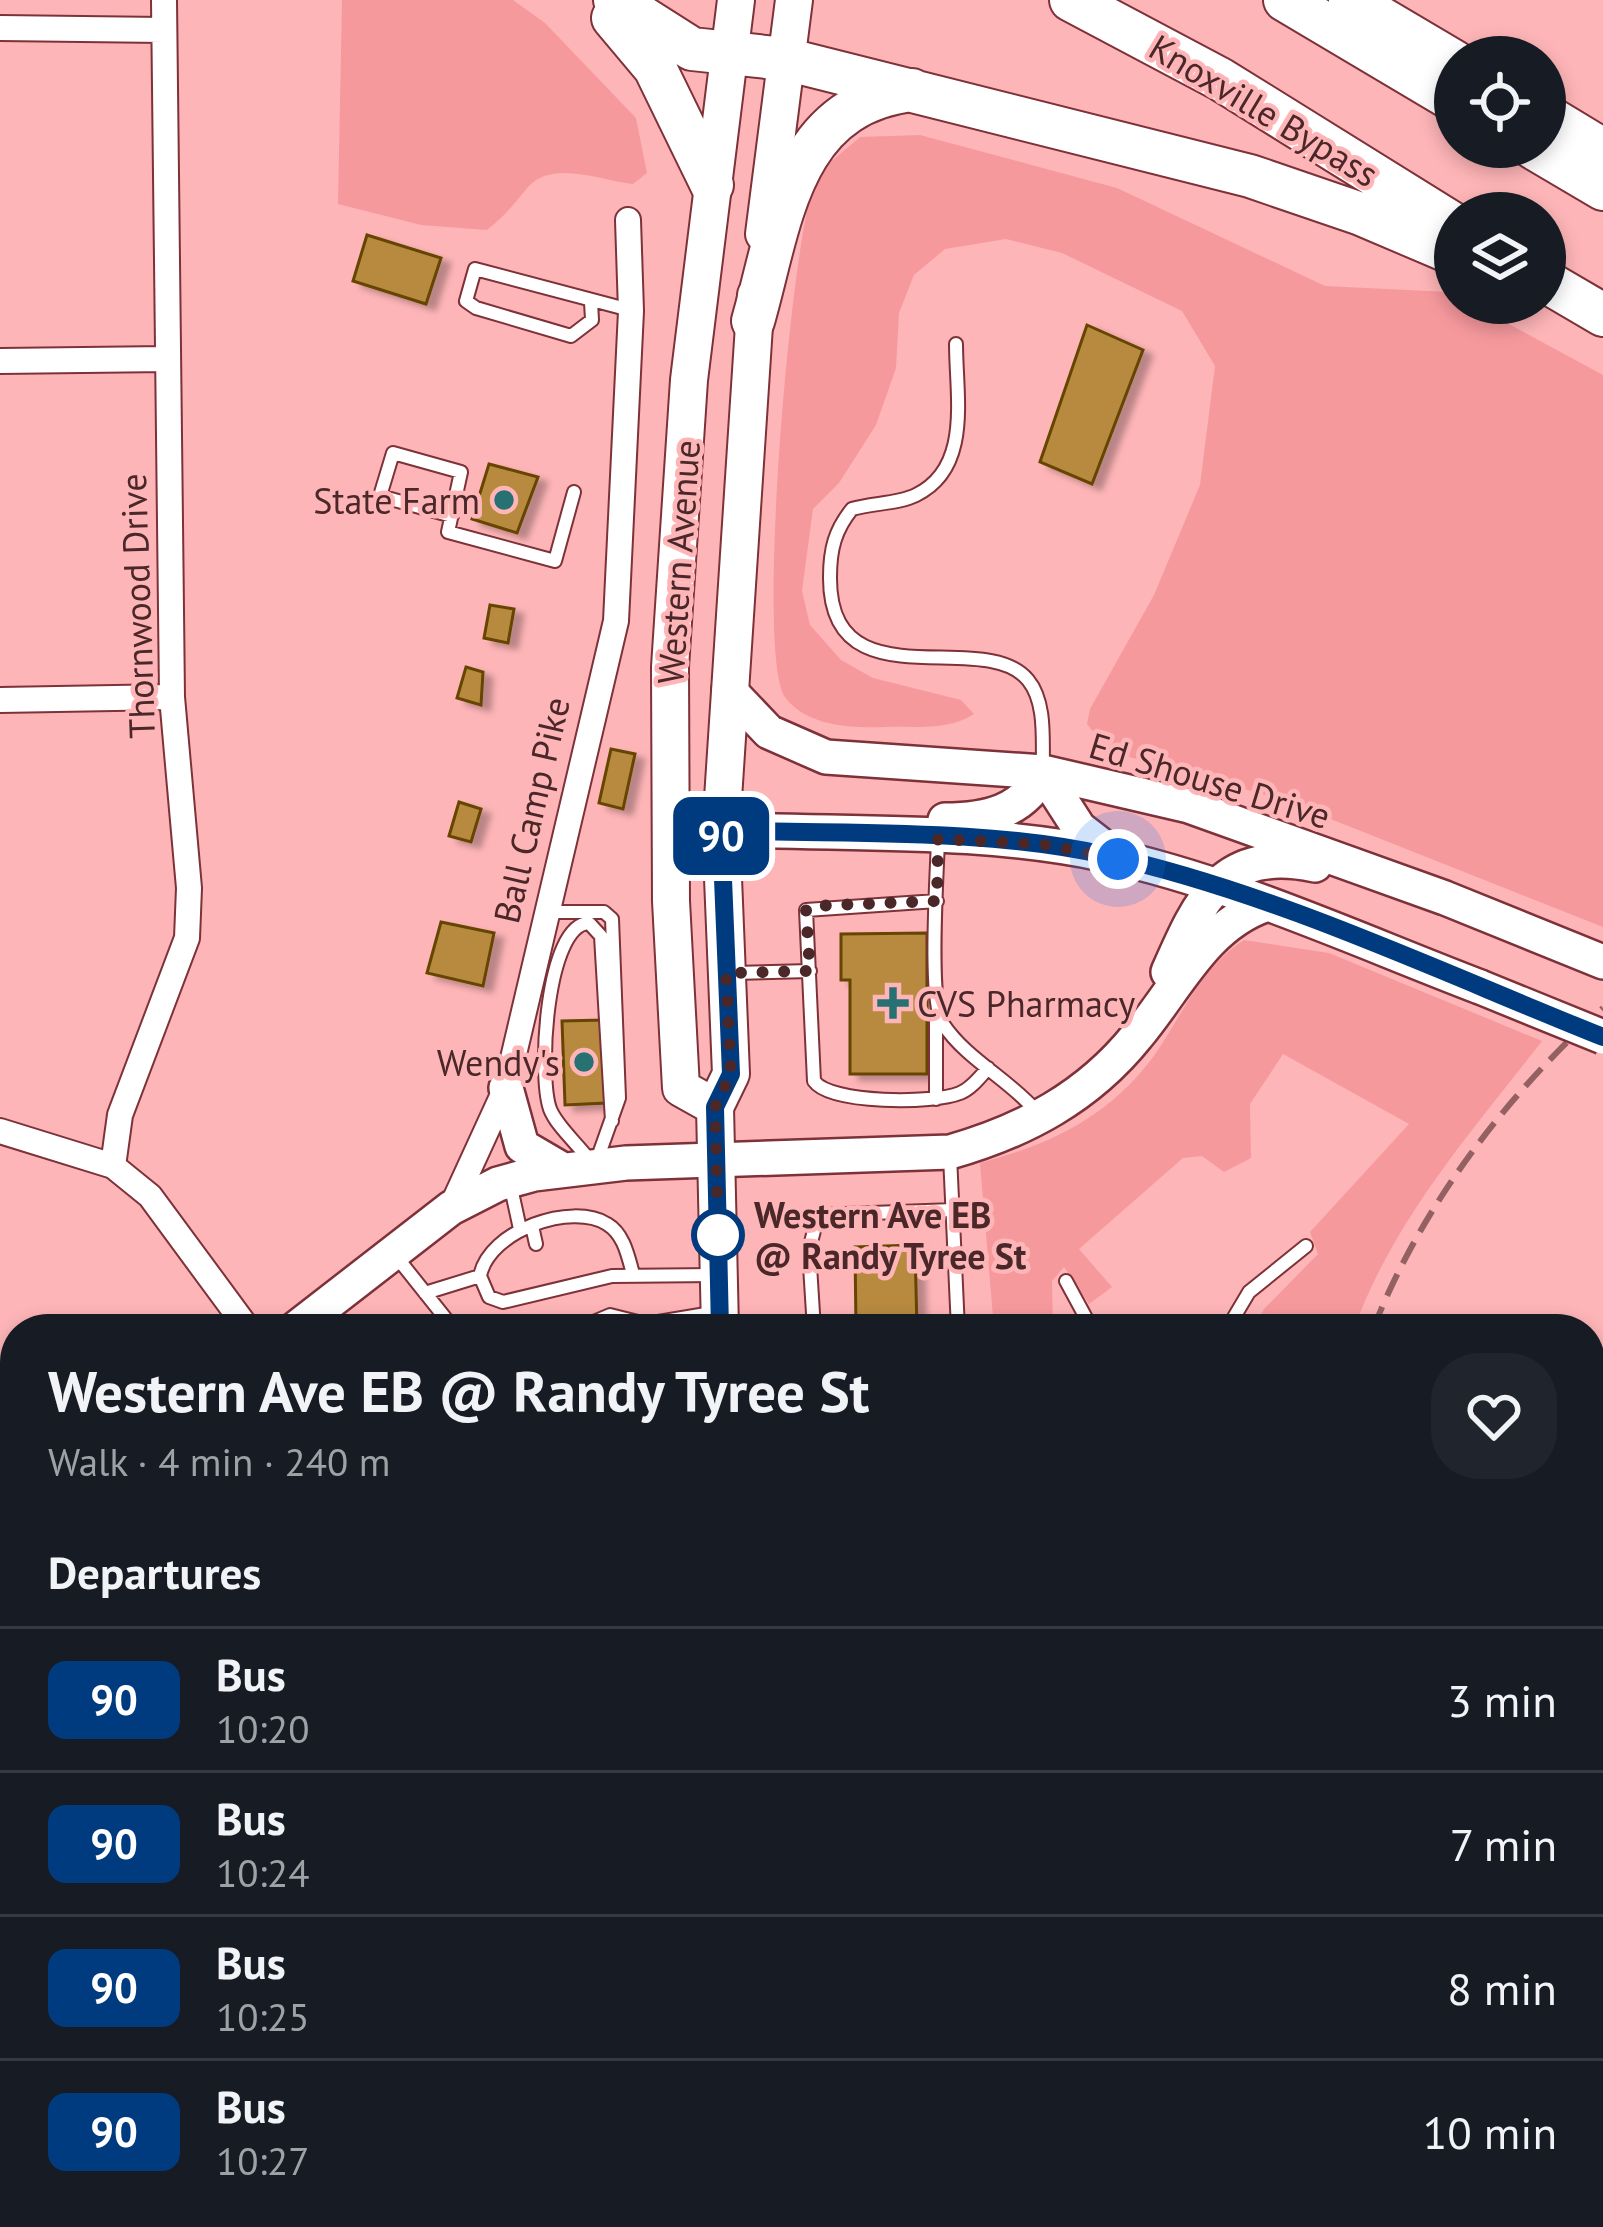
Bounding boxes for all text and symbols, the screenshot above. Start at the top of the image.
street label: Knoxville Bypass [1141,23,1387,197]
map controls [1434,36,1566,324]
button: locate [1434,36,1566,168]
button: layers [1434,192,1566,324]
street label: Western Avenue [646,438,710,686]
street label: Thornwood Drive [109,473,165,739]
place label: State Farm [313,477,480,524]
marker: State Farm [491,487,517,513]
street label: Ball Camp Pike [482,692,580,928]
street label: Ed Shouse Drive [1084,721,1336,839]
line badge: 90 [667,797,775,875]
text: 90 [697,808,745,863]
your location [1088,829,1148,889]
place label: CVS Pharmacy [917,980,1136,1027]
marker: CVS Pharmacy [880,990,906,1016]
place label: Wendy's [437,1039,560,1086]
marker: Wendy's [571,1049,597,1075]
place label: Western Ave EB @ Randy Tyree St [754,1191,1027,1279]
marker: Western Ave EB @ Randy Tyree St [693,1210,743,1260]
button: heart [1431,1353,1557,1479]
text: Western Ave EB @ Randy Tyree St [48,1354,869,1428]
text: Walk · 4 min · 240 m [48,1436,390,1487]
text: Departures [48,1543,261,1601]
text: Bus [216,1645,286,1703]
text: 3 min [1447,1671,1557,1729]
text: 90 [90,1672,138,1727]
text: 10:20 [216,1703,310,1754]
text: Bus [216,1789,286,1847]
text: 7 min [1450,1815,1557,1873]
text: 90 [90,1816,138,1871]
text: 10:24 [216,1847,310,1898]
text: Bus [216,1933,286,1991]
text: 8 min [1447,1959,1557,2017]
text: 90 [90,1960,138,2015]
text: 10:25 [216,1991,310,2042]
text: Bus [216,2077,286,2135]
text: 10 min [1423,2103,1557,2161]
text: 90 [90,2104,138,2159]
text: 10:27 [216,2135,310,2186]

